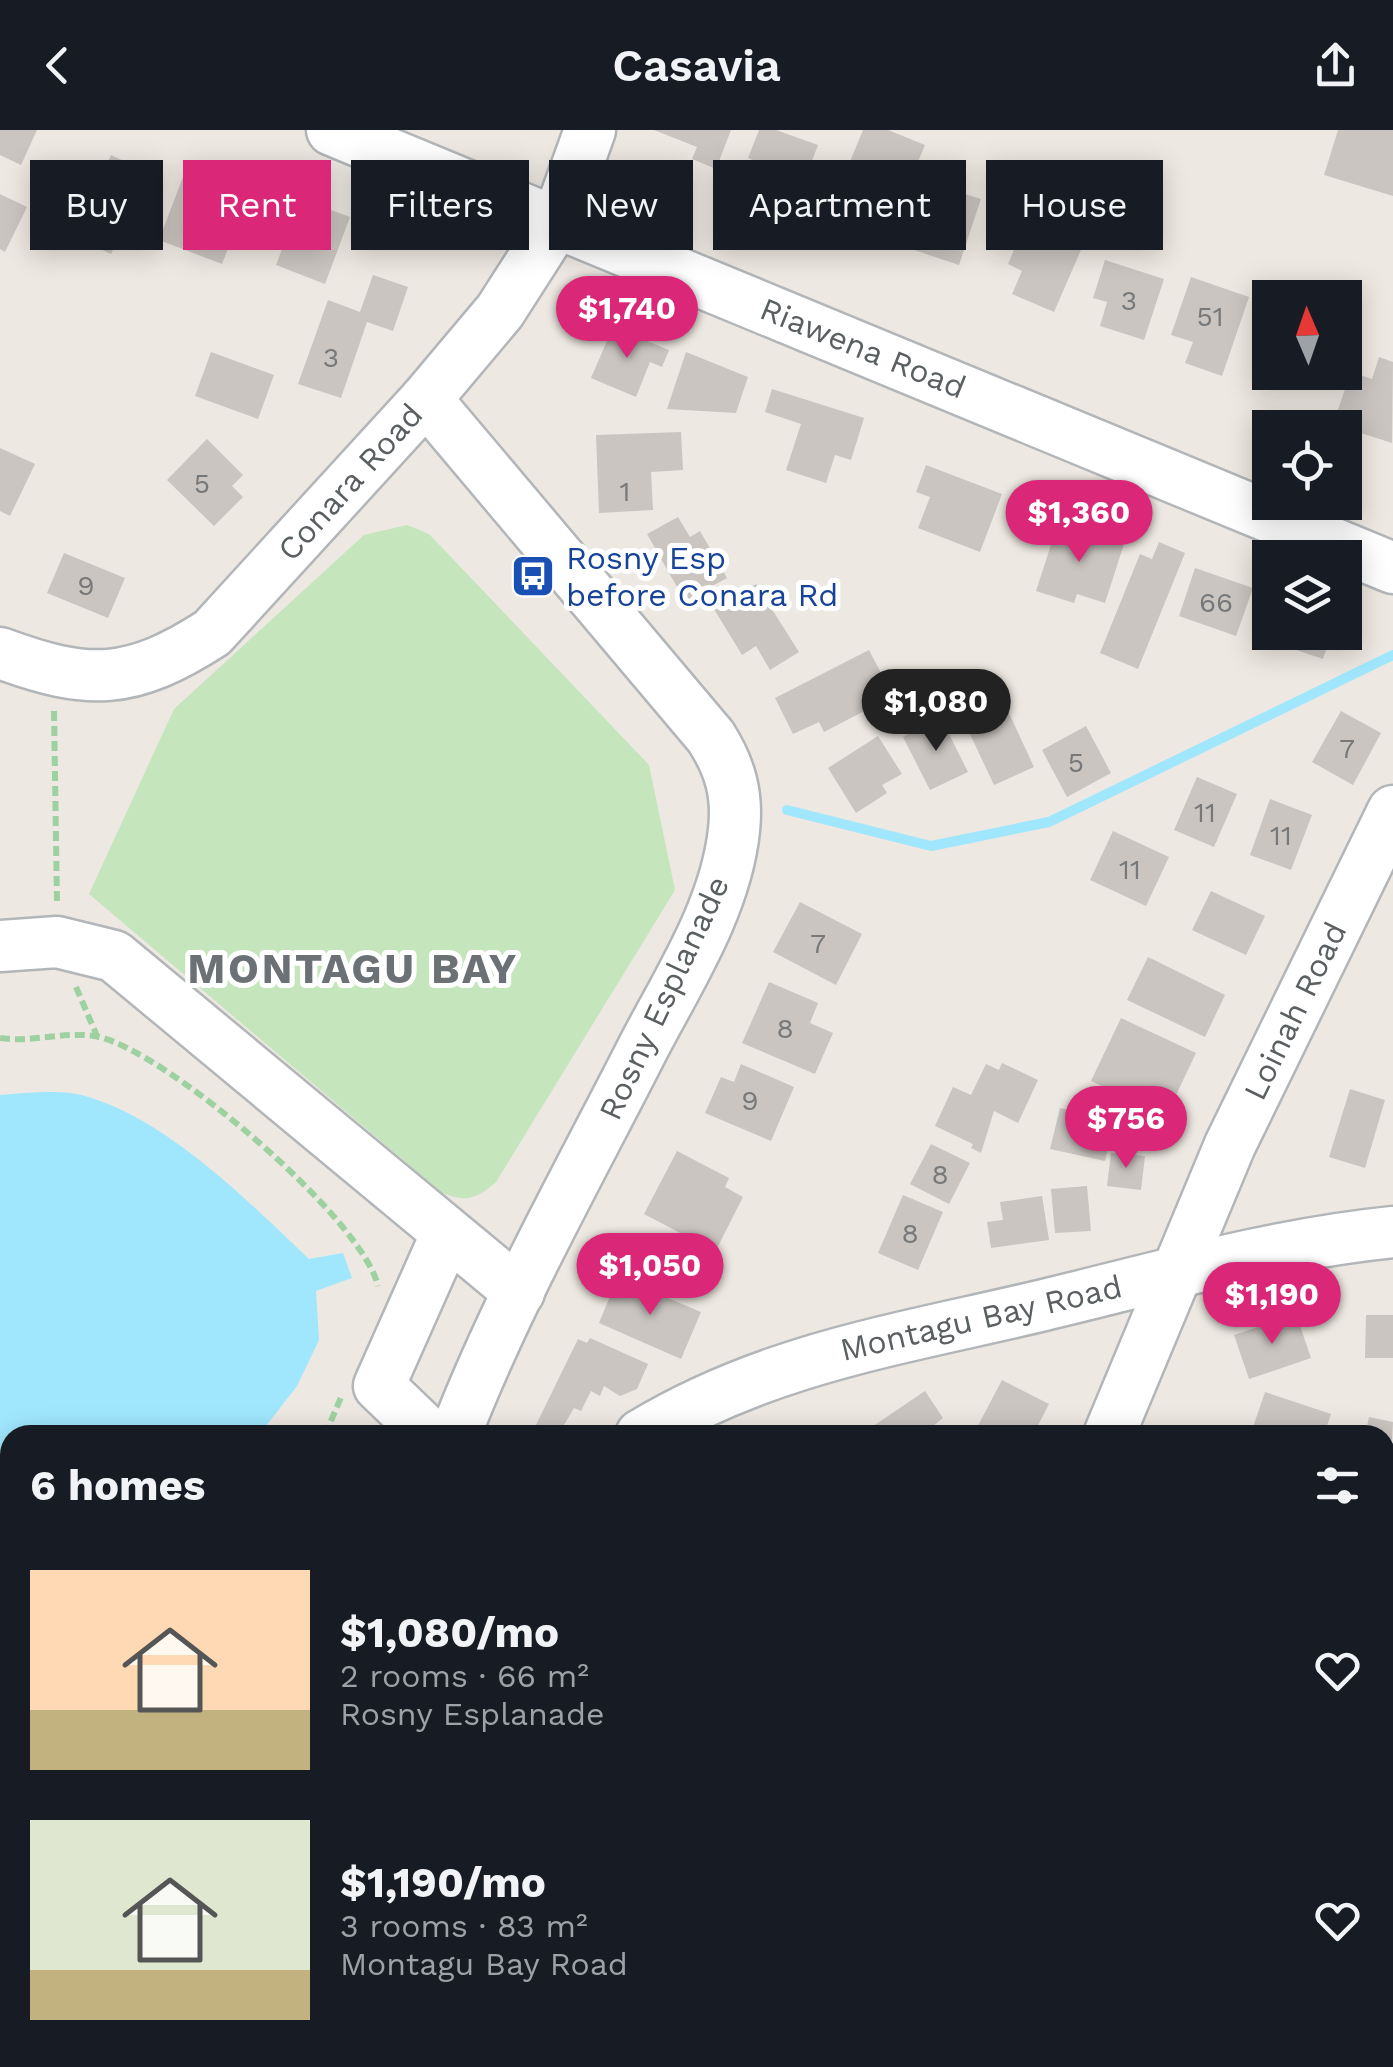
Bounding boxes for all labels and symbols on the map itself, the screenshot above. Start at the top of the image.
pin: $1,740 [546,276,708,361]
north arrow [1252,280,1362,390]
house number: 3 [1121,284,1137,317]
street label: Riawena Road [755,289,971,407]
house number: 51 [1196,300,1224,333]
house number: 3 [323,341,339,374]
street label: Conara Road [270,396,430,568]
house number: 5 [194,467,210,500]
house number: 1 [620,475,630,508]
pin: $1,360 [998,480,1160,565]
place label: Rosny Esp before Conara Rd [566,539,838,614]
bus stop icon: Rosny Esp before Conara Rd [510,553,556,599]
house number: 9 [77,569,95,602]
house number: 66 [1199,586,1233,619]
pin: $1,080 [855,669,1017,754]
house number: 7 [1339,732,1355,765]
house number: 5 [1068,746,1084,779]
house number: 11 [1194,796,1216,829]
house number: 11 [1270,819,1292,852]
house number: 11 [1119,853,1141,886]
street label: Rosny Esplanade [591,870,737,1126]
street label: Loinah Road [1236,916,1354,1106]
house number: 7 [810,927,826,960]
district label: MONTAGU BAY [187,944,519,993]
house number: 8 [776,1012,794,1045]
house number: 9 [741,1084,759,1117]
pin: $756 [1067,1086,1185,1171]
house number: 8 [931,1158,949,1191]
house number: 8 [901,1217,919,1250]
pin: $1,050 [569,1233,731,1318]
pin: $1,190 [1191,1262,1353,1347]
street label: Montagu Bay Road [836,1267,1126,1369]

